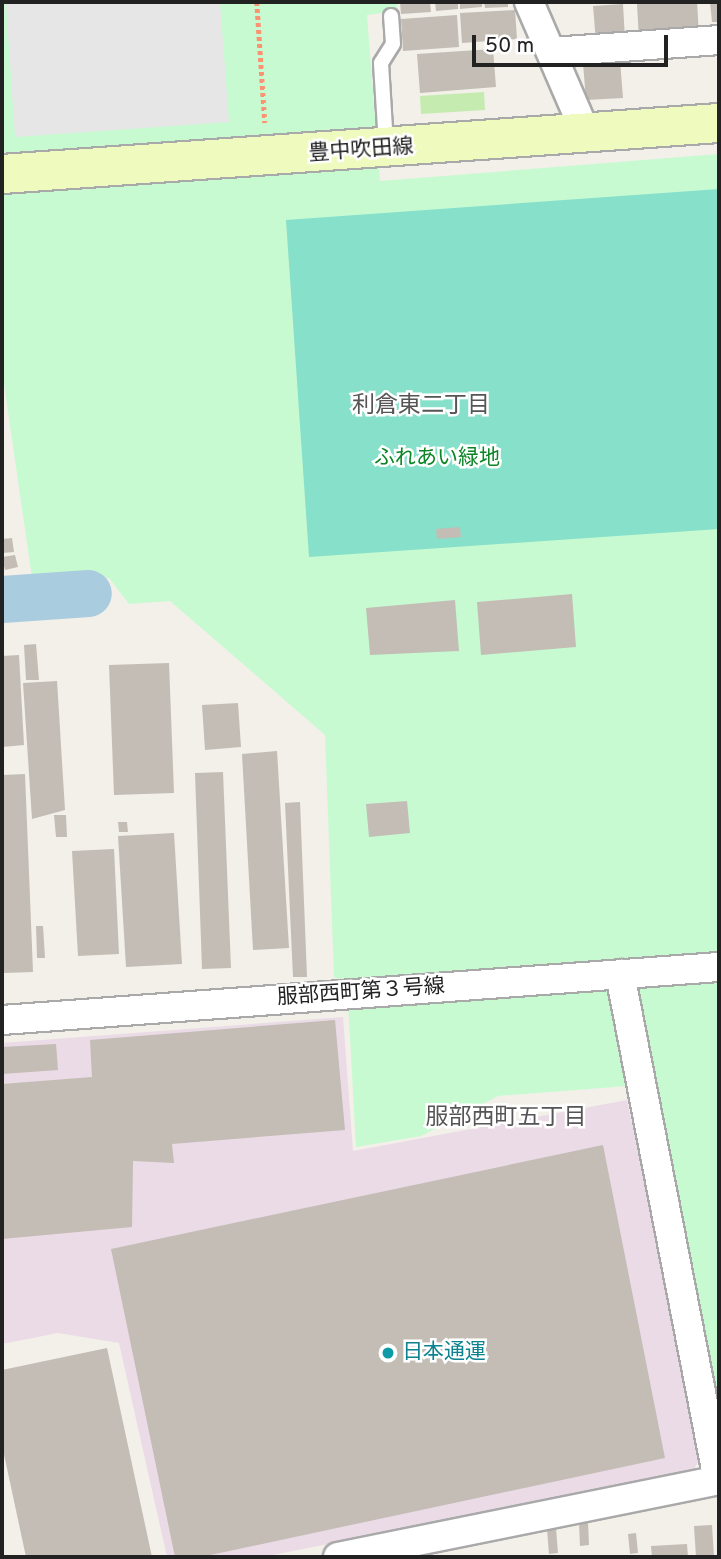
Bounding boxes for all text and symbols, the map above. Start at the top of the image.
scale bar [476,21,672,65]
text: 50 m [485,33,534,60]
street label: 豊中吹田線 [308,135,414,167]
district label: 利倉東二丁目 [352,393,490,421]
park label: ふれあい緑地 [374,446,500,472]
street label: 服部西町第３号線 [276,975,446,1011]
district label: 服部西町五丁目 [426,1105,586,1133]
place label: 日本通運 [402,1340,486,1366]
marker: 日本通運 [380,1345,396,1361]

